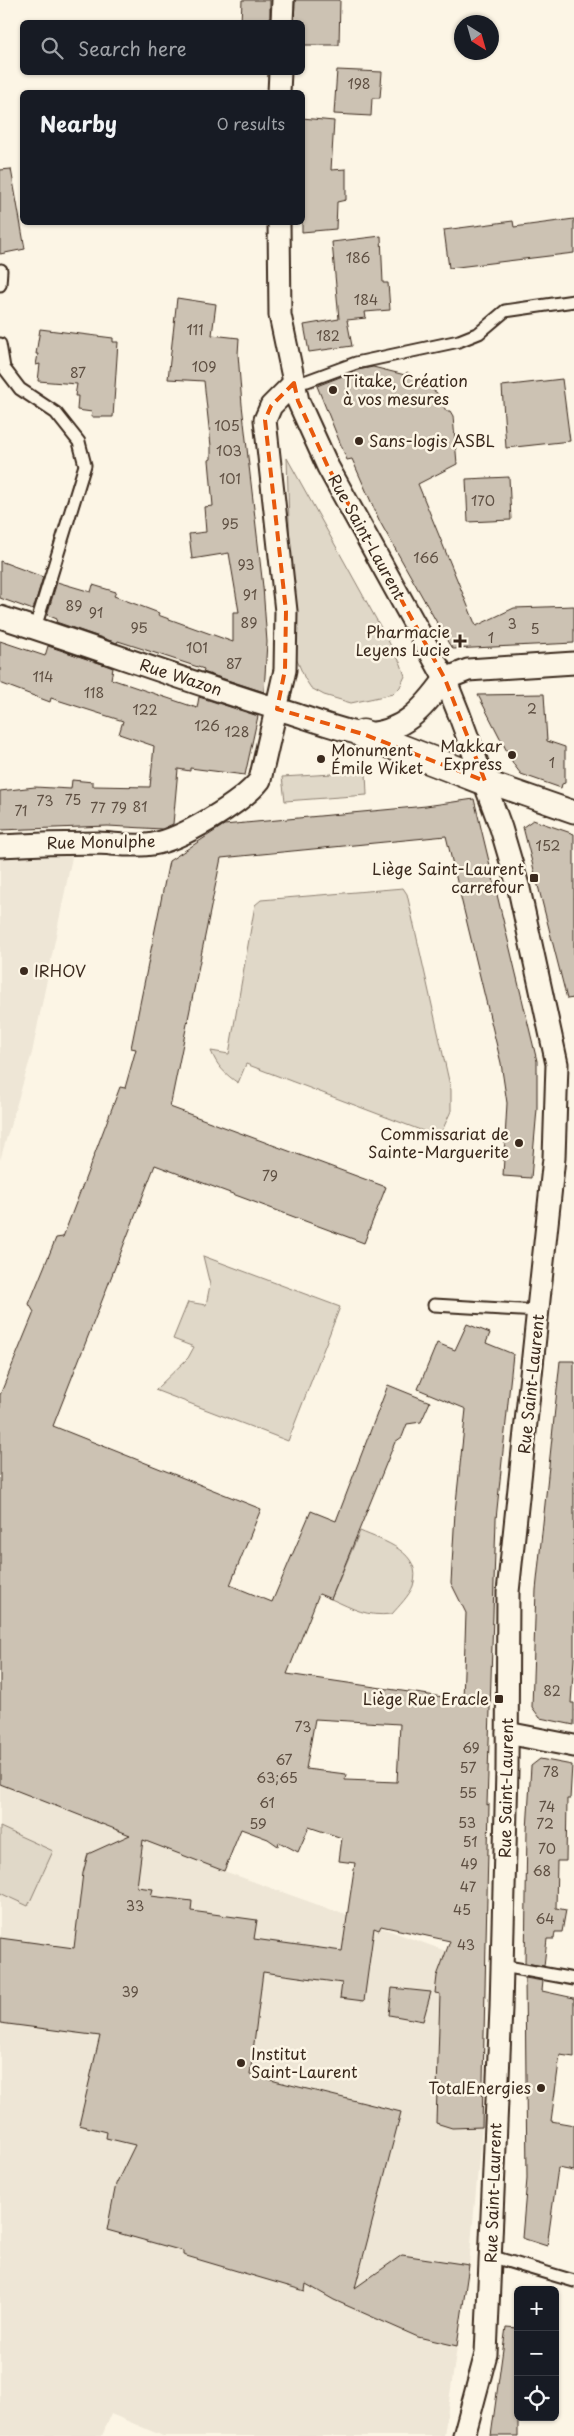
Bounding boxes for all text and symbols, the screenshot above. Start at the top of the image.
north arrow [454,15,499,60]
search box [20,20,305,75]
icon: search [38,34,66,62]
text: Search here [78,34,187,62]
house number: 198 [347,73,371,94]
text: Nearby [40,107,117,139]
text: 0 results [217,111,285,135]
house number: 186 [346,247,370,268]
house number: 184 [354,289,378,310]
house number: 111 [186,319,204,340]
house number: 182 [316,325,340,346]
house number: 109 [192,356,216,377]
house number: 87 [70,362,86,383]
place label: Titake, Création à vos mesures [343,368,468,410]
marker: Titake, Création à vos mesures [327,384,339,396]
house number: 105 [214,415,240,436]
place label: Sans-logis ASBL [369,428,495,452]
marker: Sans-logis ASBL [353,435,365,447]
house number: 103 [216,440,242,461]
house number: 101 [219,468,241,489]
street label: Rue Saint-Laurent [323,469,413,604]
house number: 170 [471,490,495,511]
house number: 95 [221,513,239,534]
house number: 166 [413,547,439,568]
house number: 93 [237,554,255,575]
house number: 91 [243,584,257,605]
house number: 89 [66,595,82,616]
house number: 91 [89,602,103,623]
house number: 89 [241,612,257,633]
house number: 3 [507,613,517,634]
house number: 95 [130,617,148,638]
house number: 5 [530,618,540,639]
place label: Pharmacie Leyens Lucie [355,619,450,661]
house number: 1 [488,627,494,648]
marker: Pharmacie Leyens Lucie [454,635,466,647]
house number: 101 [186,637,208,658]
street label: Rue Wazon [137,651,226,701]
house number: 87 [226,653,242,674]
house number: 114 [33,666,54,687]
house number: 118 [84,682,104,703]
house number: 2 [527,698,537,719]
house number: 122 [132,699,158,720]
house number: 126 [194,715,220,736]
house number: 128 [225,721,249,742]
place label: Makkar Express [440,733,503,775]
place label: Monument Émile Wiket [331,737,423,779]
marker: Makkar Express [506,749,518,761]
house number: 1 [549,752,555,773]
marker: Monument Émile Wiket [315,753,327,765]
house number: 75 [65,789,81,810]
house number: 73 [37,790,53,811]
house number: 81 [133,796,147,817]
house number: 77 [90,797,106,818]
house number: 79 [111,797,127,818]
house number: 71 [14,800,28,821]
street label: Rue Monulphe [46,828,156,854]
house number: 152 [536,835,560,856]
place label: Liège Saint-Laurent carrefour [372,856,525,898]
marker: Liège Saint-Laurent carrefour [528,872,540,884]
place label: IRHOV [34,958,86,982]
marker: IRHOV [18,965,30,977]
place label: Commissariat de Sainte-Marguerite [368,1121,509,1163]
marker: Commissariat de Sainte-Marguerite [513,1137,525,1149]
house number: 79 [262,1165,278,1186]
street label: Rue Saint-Laurent [511,1312,549,1455]
house number: 82 [543,1680,561,1701]
place label: Liège Rue Eracle [363,1686,489,1710]
marker: Liège Rue Eracle [493,1693,505,1705]
house number: 73 [295,1716,311,1737]
street label: Rue Saint-Laurent [492,1717,518,1858]
house number: 69 [462,1737,480,1758]
house number: 67 [275,1749,293,1770]
house number: 57 [460,1757,476,1778]
house number: 78 [543,1761,559,1782]
house number: 63;65 [256,1767,298,1788]
house number: 55 [459,1782,477,1803]
house number: 61 [259,1792,275,1813]
house number: 74 [539,1796,555,1817]
house number: 53 [458,1812,476,1833]
house number: 59 [249,1813,267,1834]
house number: 72 [536,1813,554,1834]
house number: 51 [463,1831,477,1852]
house number: 70 [538,1838,556,1859]
house number: 49 [460,1853,478,1874]
house number: 68 [533,1860,551,1881]
house number: 47 [460,1876,477,1897]
house number: 33 [126,1895,144,1916]
house number: 45 [453,1899,471,1920]
house number: 64 [535,1908,555,1929]
house number: 43 [457,1934,475,1955]
house number: 39 [121,1981,139,2002]
place label: Institut Saint-Laurent [251,2041,358,2083]
marker: Institut Saint-Laurent [235,2057,247,2069]
place label: TotalEnergies [428,2075,531,2099]
marker: TotalEnergies [535,2082,547,2094]
street label: Rue Saint-Laurent [478,2122,506,2264]
map controls [514,2286,559,2421]
button: + [514,2286,559,2331]
button: − [514,2331,559,2376]
button: locate [514,2376,559,2421]

